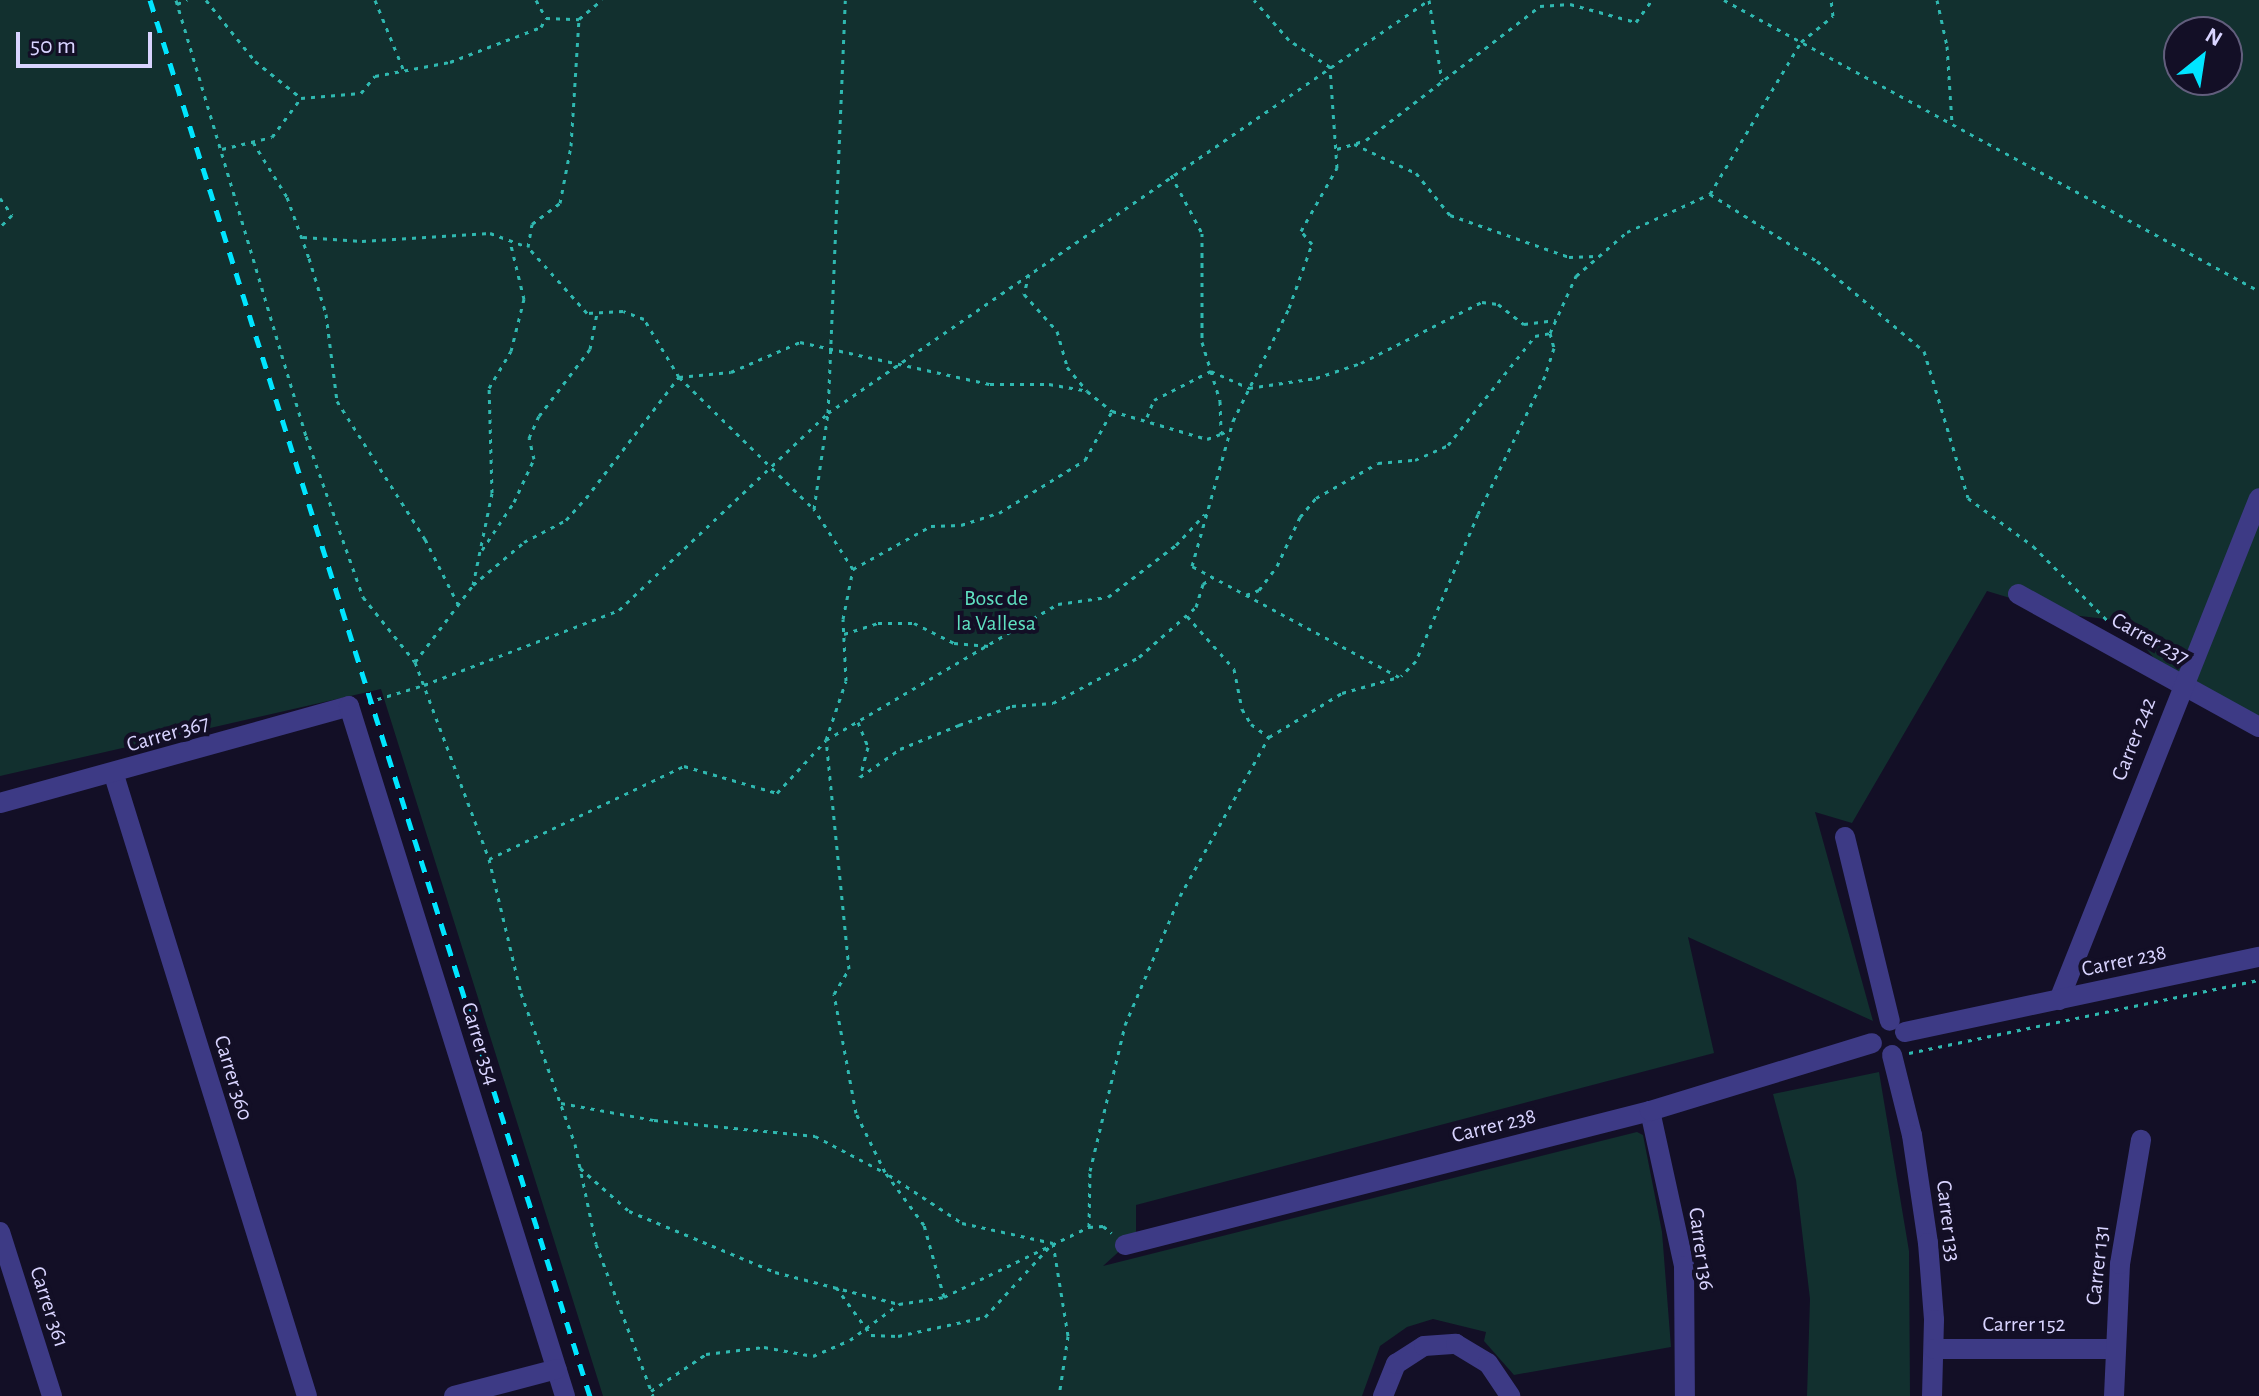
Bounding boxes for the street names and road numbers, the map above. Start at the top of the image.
street label: Carrer 237 [2107,607,2193,671]
street label: Carrer 242 [2106,694,2162,784]
street label: Carrer 367 [123,710,213,758]
street label: Carrer 238 [2079,939,2169,983]
street label: Carrer 354 [455,999,505,1089]
street label: Carrer 360 [208,1032,258,1124]
street label: Carrer 238 [1449,1103,1539,1149]
street label: Carrer 133 [1930,1179,1966,1263]
street label: Carrer 136 [1682,1206,1720,1292]
street label: Carrer 131 [2081,1224,2115,1306]
street label: Carrer 361 [24,1263,74,1351]
street label: Carrer 152 [1982,1312,2066,1338]

